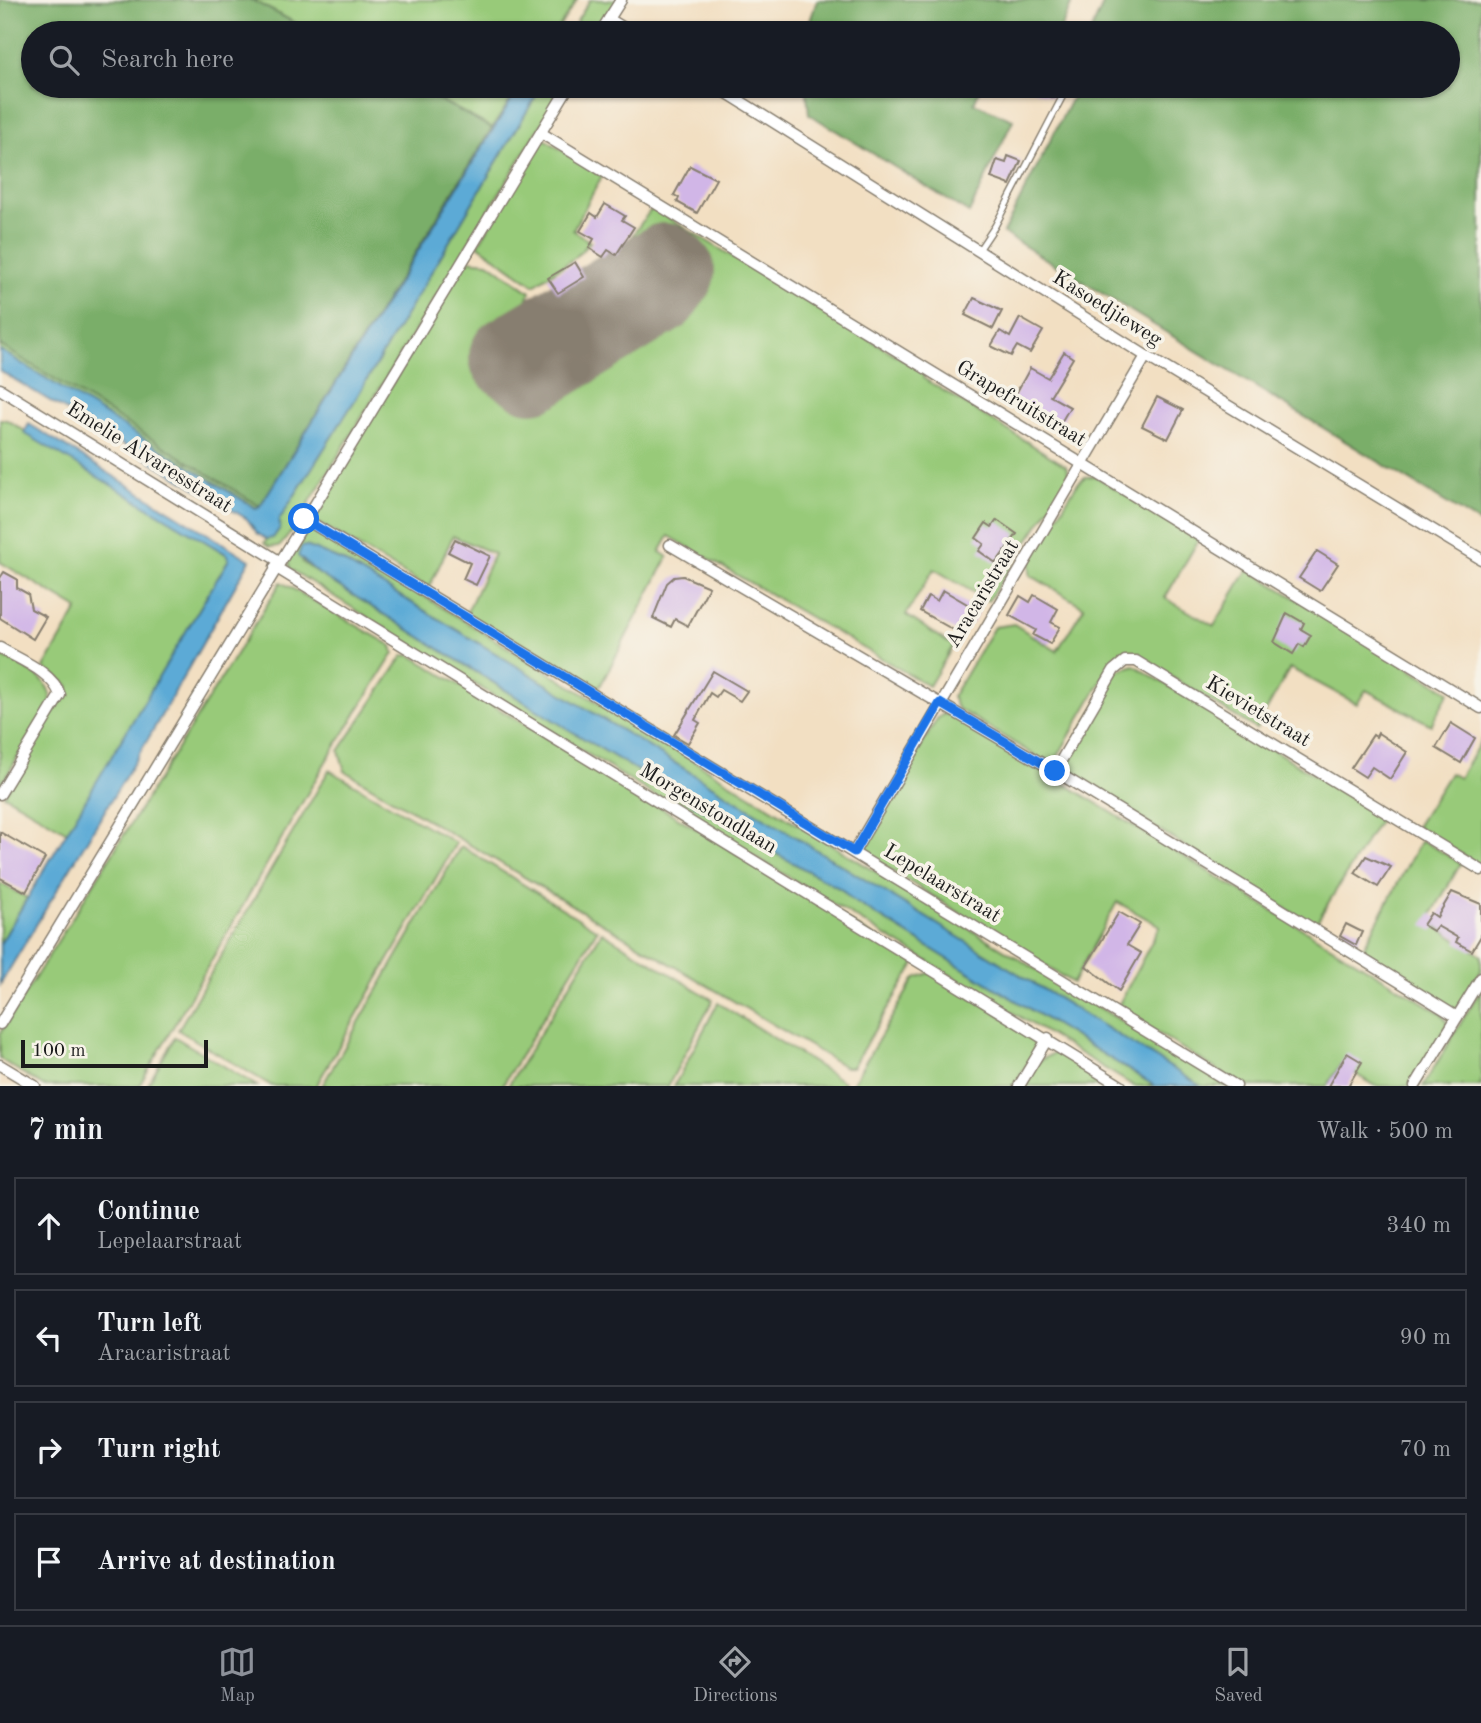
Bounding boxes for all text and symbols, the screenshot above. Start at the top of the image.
search box [21,21,1460,98]
icon: search [45,41,83,79]
text: Search here [101,47,234,73]
street label: Kasoedjieweg [1049,267,1166,351]
street label: Grapefruitstraat [952,357,1090,451]
street label: Emelie Alvaresstraat [63,399,235,517]
route start [288,503,319,534]
street label: Aracaristraat [943,536,1023,652]
street label: Kievietstraat [1202,673,1314,751]
route end [1039,755,1070,786]
street label: Morgenstondlaan [636,760,780,858]
street label: Lepelaarstraat [880,841,1004,927]
scale bar [21,1037,208,1069]
text: 100 m [32,1042,85,1061]
text: 7 min [28,1116,103,1146]
text: Walk · 500 m [1317,1120,1453,1143]
text: Continue [97,1199,200,1225]
icon: ahead [30,1207,68,1245]
text: 340 m [1386,1214,1451,1237]
text: Lepelaarstraat [97,1230,242,1253]
text: Turn left [97,1311,202,1337]
icon: left [30,1319,68,1357]
text: 90 m [1400,1326,1451,1349]
text: Aracaristraat [97,1342,231,1365]
icon: right [30,1431,68,1469]
text: Turn right [97,1437,220,1463]
text: 70 m [1400,1438,1451,1461]
icon: arrive [30,1543,68,1581]
text: Arrive at destination [97,1549,336,1575]
tab: Map [218,1643,256,1708]
tab: Directions [693,1643,778,1708]
tab: Saved [1214,1643,1263,1708]

